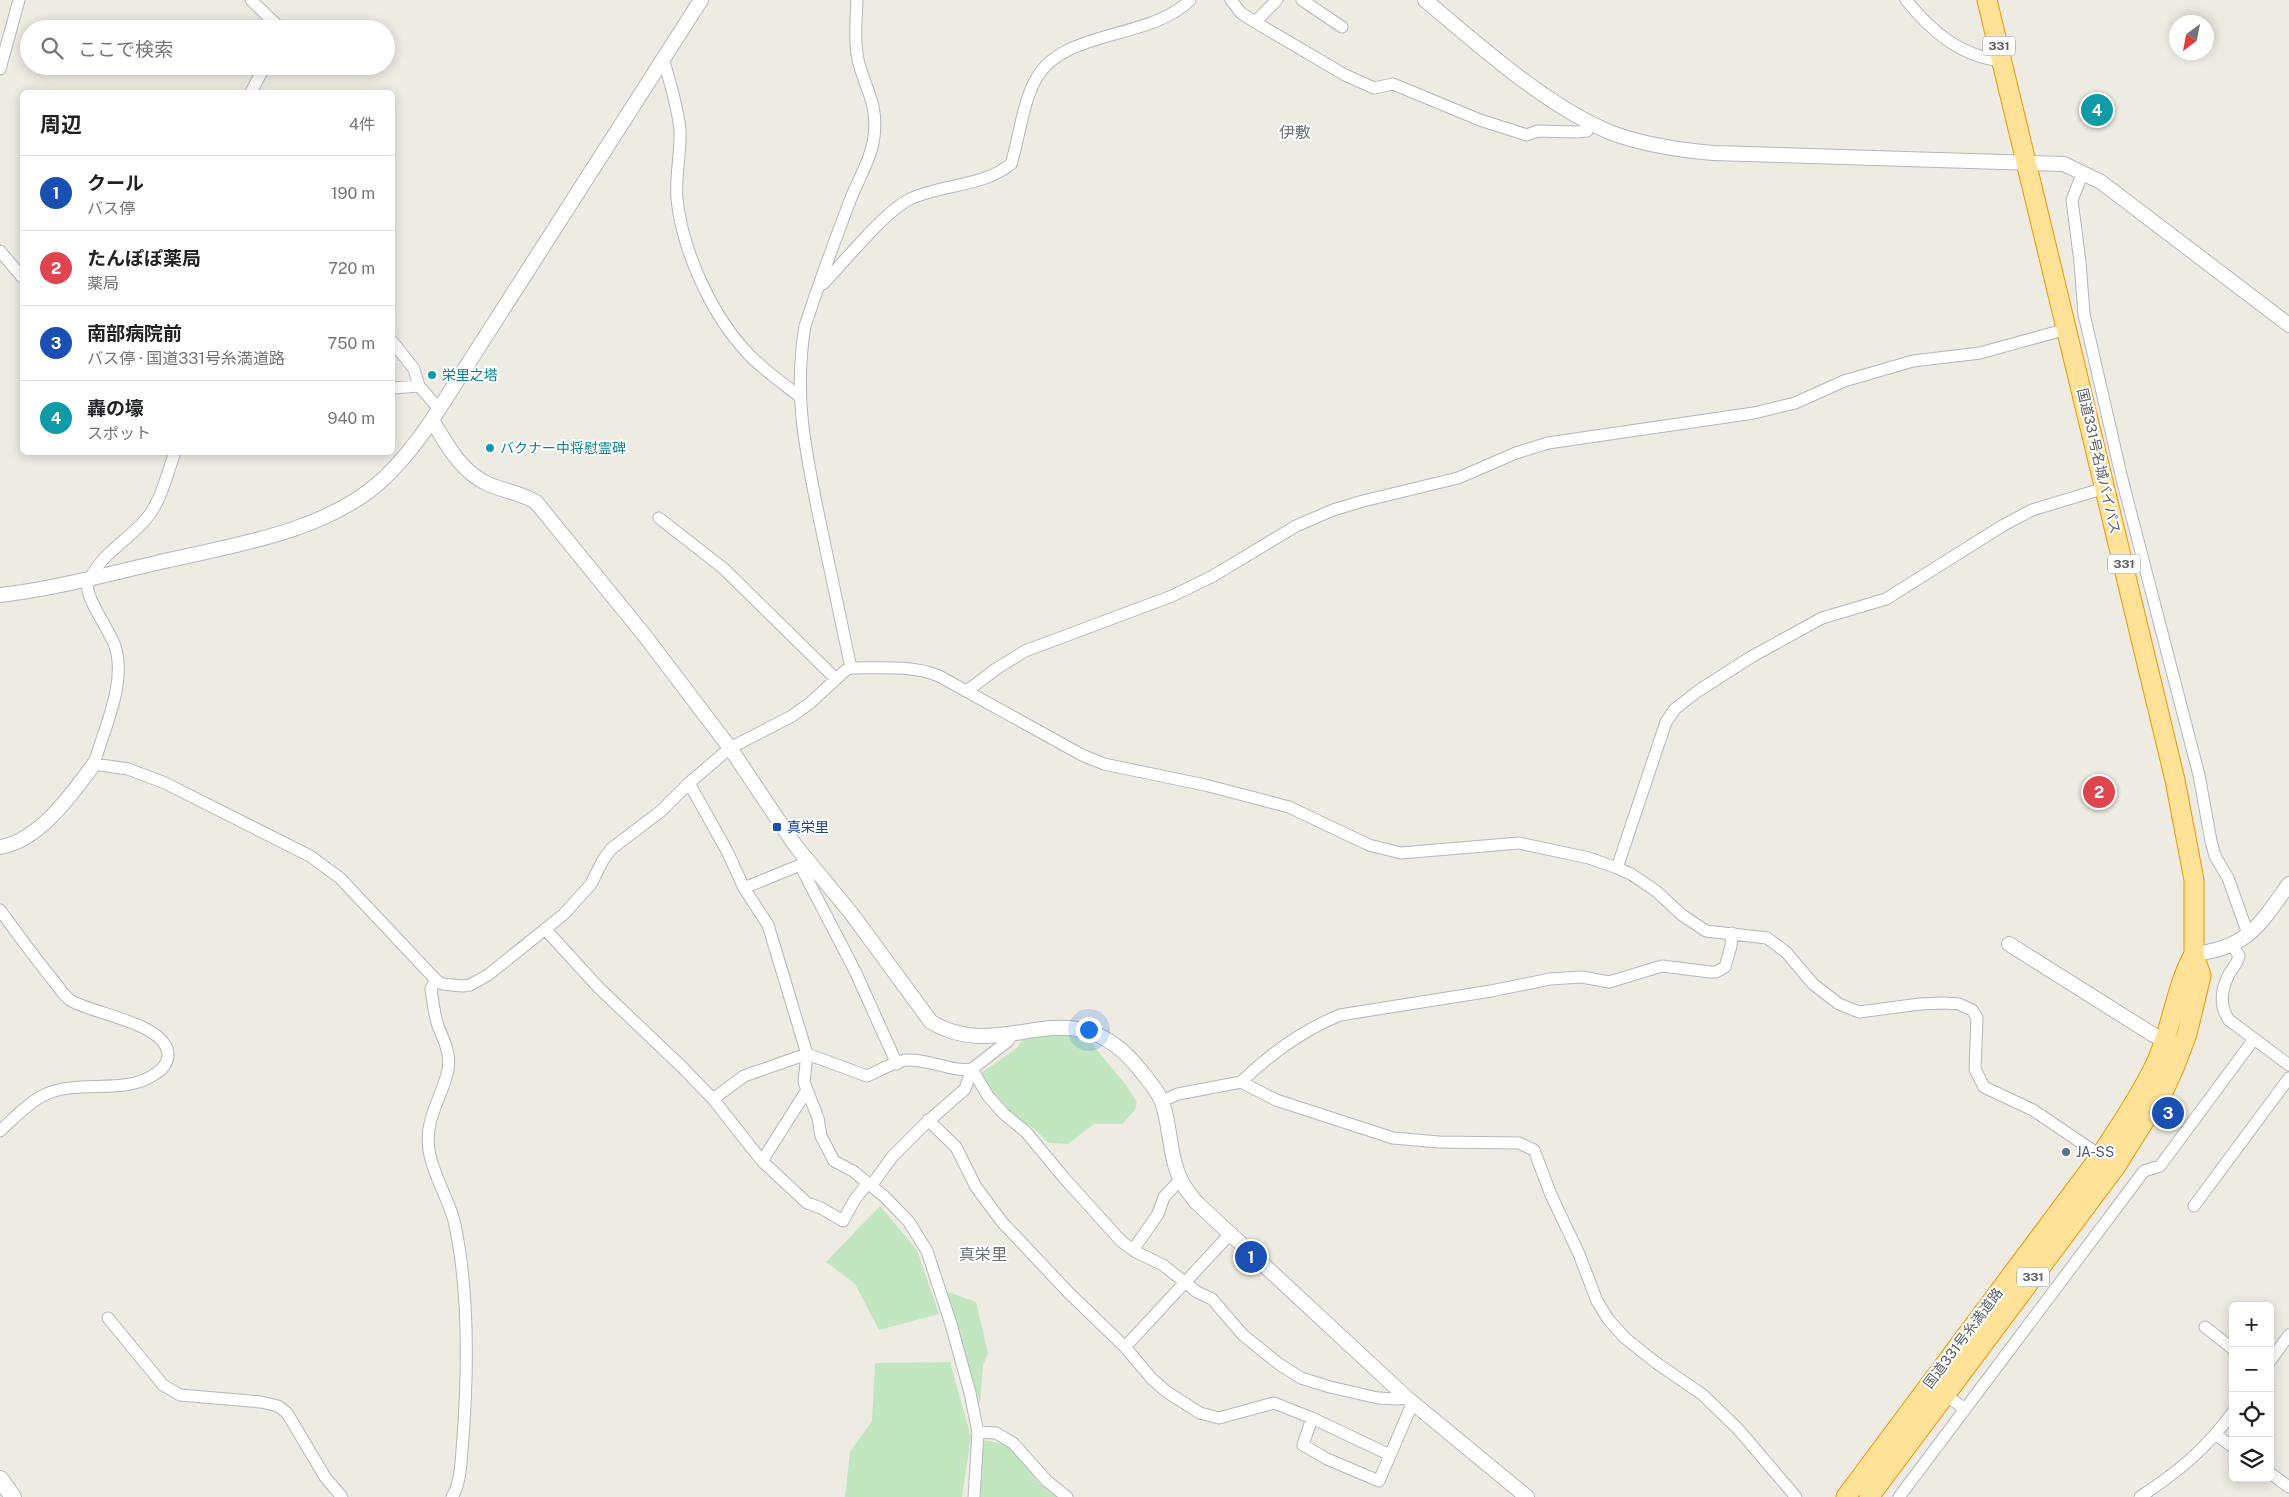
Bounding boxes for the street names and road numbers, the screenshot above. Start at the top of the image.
road number: 331 [1983,36,2015,56]
street label: 国道331号名城バイパス [2074,387,2124,535]
road number: 331 [2108,554,2140,574]
road number: 331 [2017,1268,2049,1286]
street label: 国道331号糸満道路 [1920,1285,2006,1391]

